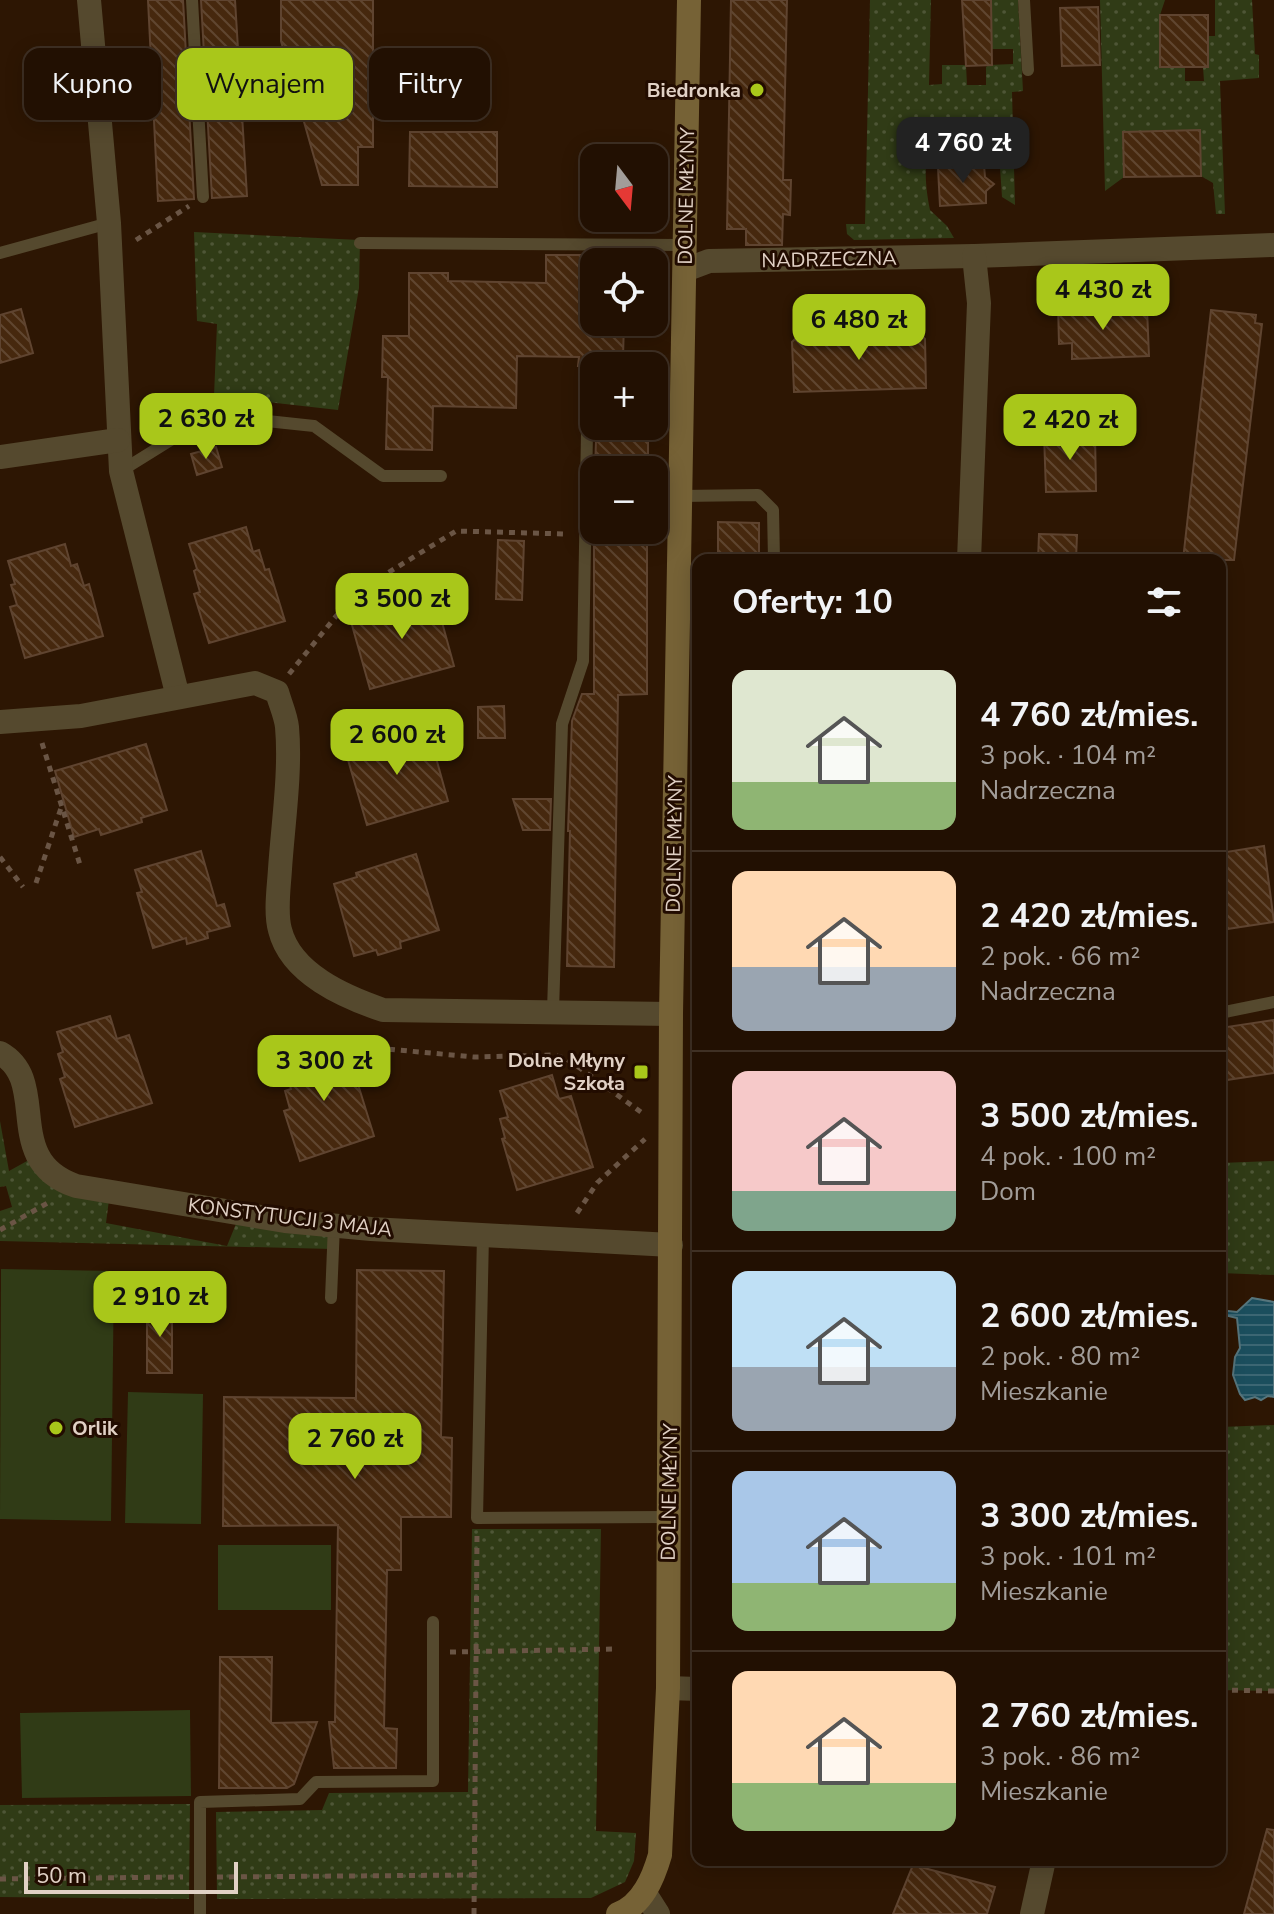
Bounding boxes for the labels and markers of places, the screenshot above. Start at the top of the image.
place label: Biedronka [647,77,741,104]
marker: Biedronka [748,81,766,99]
pin: 4 760 zł [880,117,1046,185]
pin: 4 430 zł [1020,264,1186,332]
pin: 6 480 zł [776,294,942,362]
pin: 2 630 zł [123,393,289,461]
pin: 2 420 zł [987,394,1153,462]
pin: 3 500 zł [319,573,485,641]
pin: 2 600 zł [314,709,480,777]
pin: 3 300 zł [241,1035,407,1103]
place label: Dolne Młyny Szkoła [508,1047,625,1097]
marker: Dolne Młyny Szkoła [632,1063,650,1081]
pin: 2 910 zł [77,1271,243,1339]
pin: 2 760 zł [272,1413,438,1481]
place label: Orlik [72,1415,119,1442]
marker: Orlik [47,1419,65,1437]

